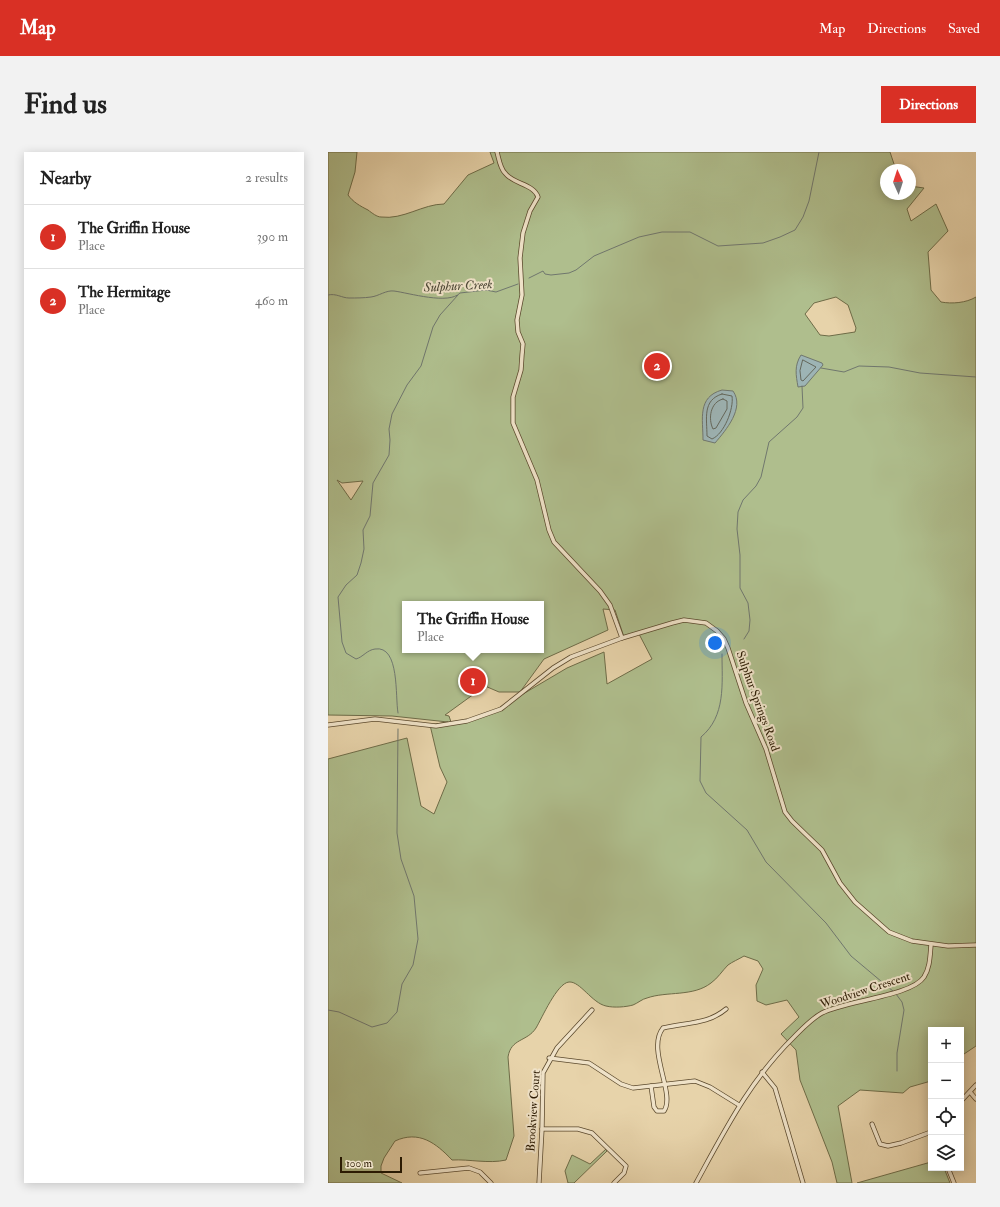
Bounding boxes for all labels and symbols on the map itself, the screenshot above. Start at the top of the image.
north arrow [880,164,916,200]
water label: Sulphur Creek [422,276,493,296]
pin: 2 [644,351,670,381]
your location [705,633,725,653]
street label: Sulphur Springs Road [732,649,783,753]
pin: 1 [460,666,486,696]
street label: Woodview Crescent [817,969,912,1012]
street label: Brookview Court [523,1070,544,1152]
scale bar [340,1155,402,1174]

